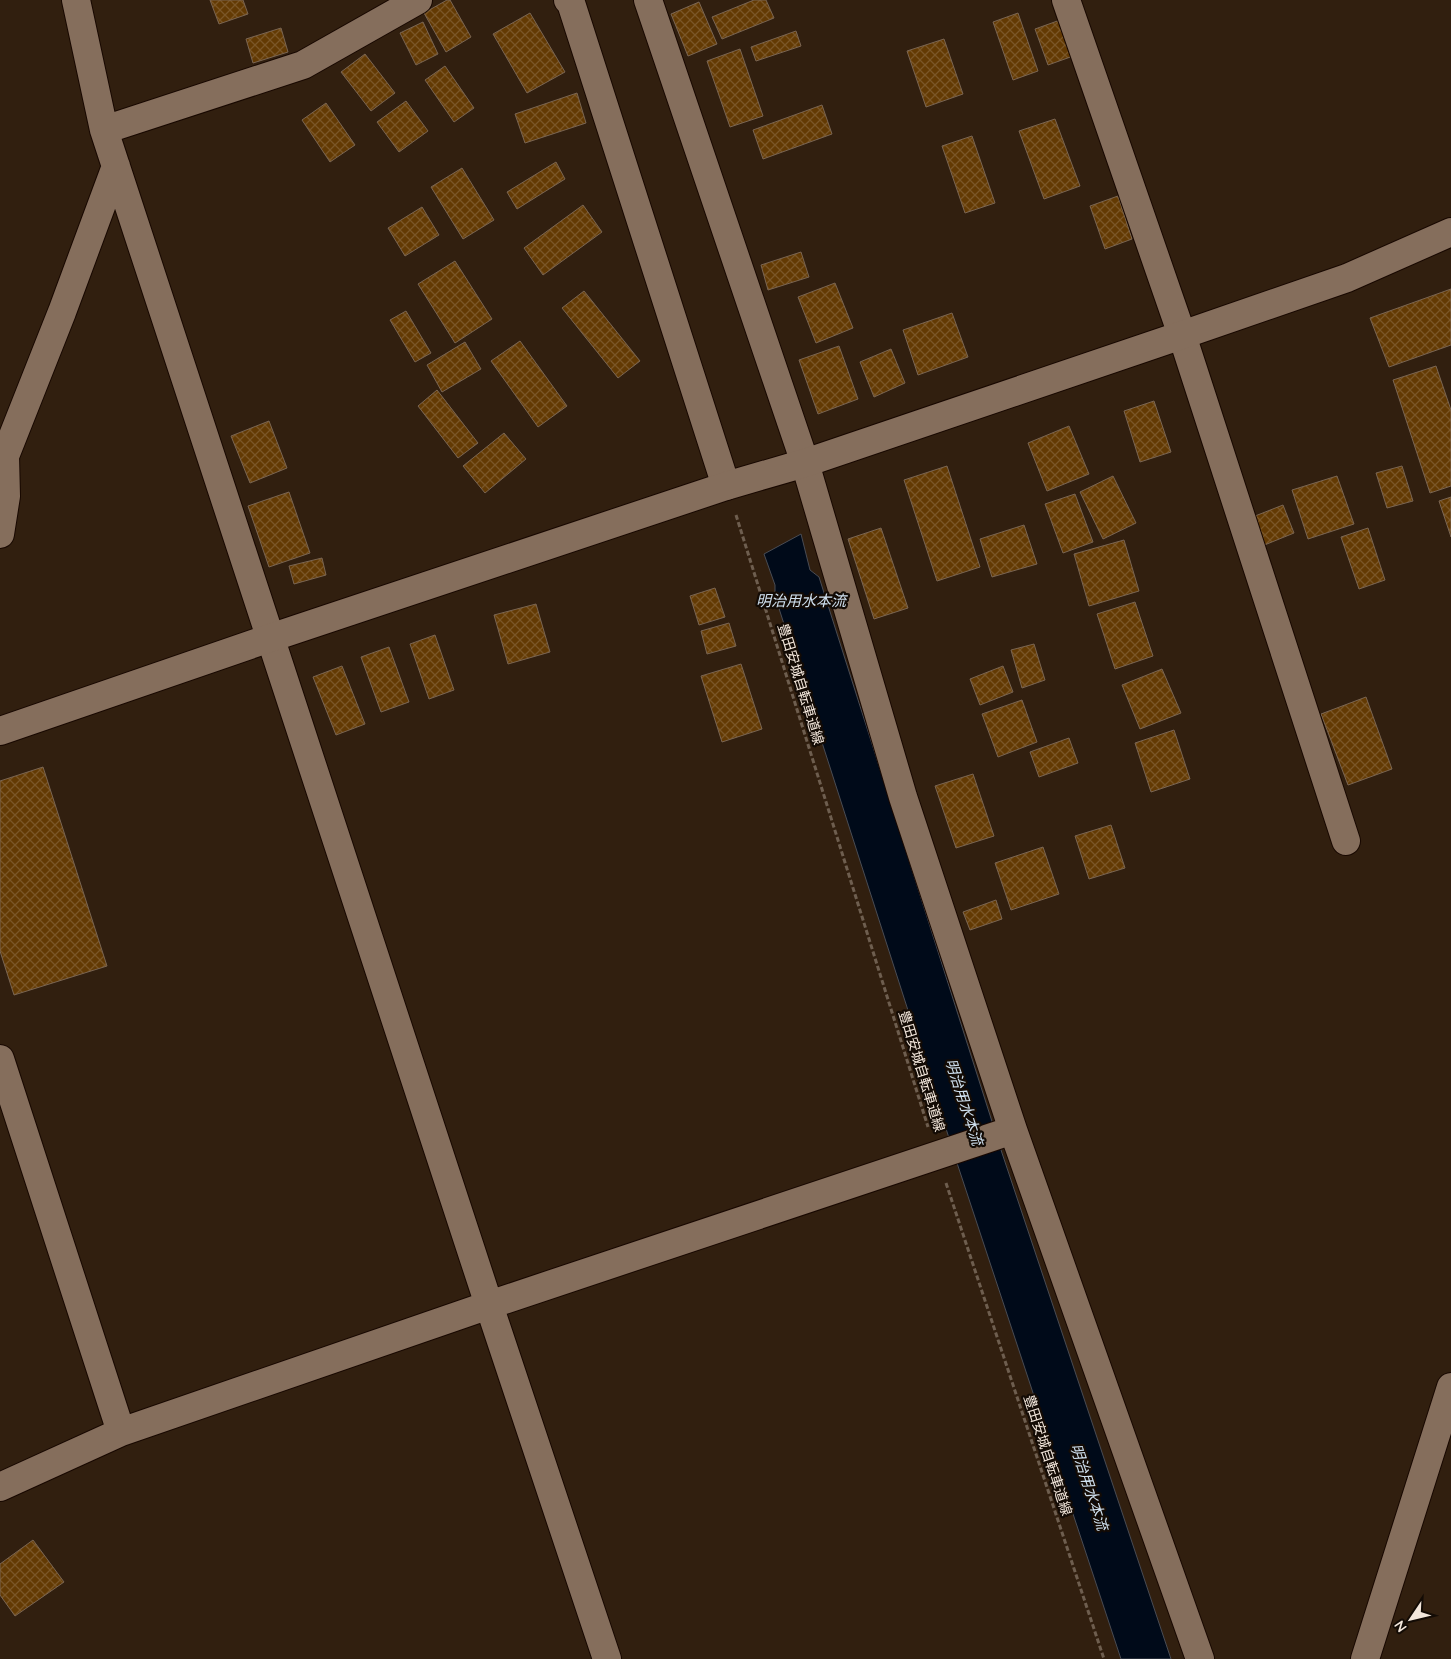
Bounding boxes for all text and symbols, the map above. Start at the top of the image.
water label: 明治用水本流 [756,591,848,610]
street label: 豊田安城自転車道線 [774,621,828,747]
street label: 豊田安城自転車道線 [895,1008,949,1134]
water label: 明治用水本流 [942,1056,988,1149]
street label: 豊田安城自転車道線 [1020,1392,1076,1518]
water label: 明治用水本流 [1067,1441,1113,1534]
north arrow [1386,1594,1436,1644]
text: N [1390,1617,1411,1636]

